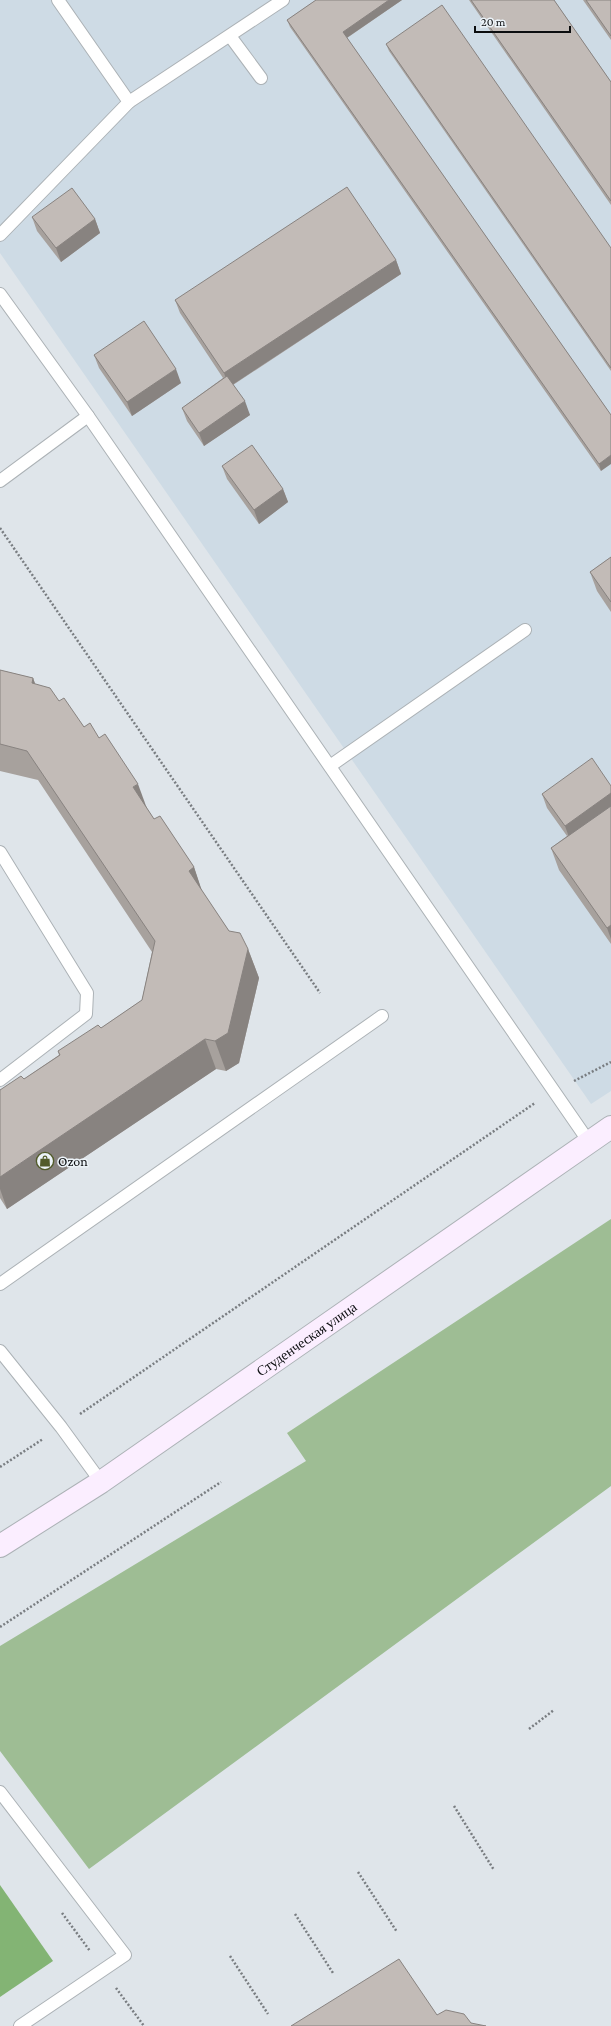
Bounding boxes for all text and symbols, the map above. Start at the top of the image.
scale bar [475,8,570,34]
text: 20 m [481,15,506,29]
shop icon: Ozon [35,1151,55,1171]
place label: Ozon [58,1153,88,1169]
street label: Студенческая улица [253,1298,360,1379]

